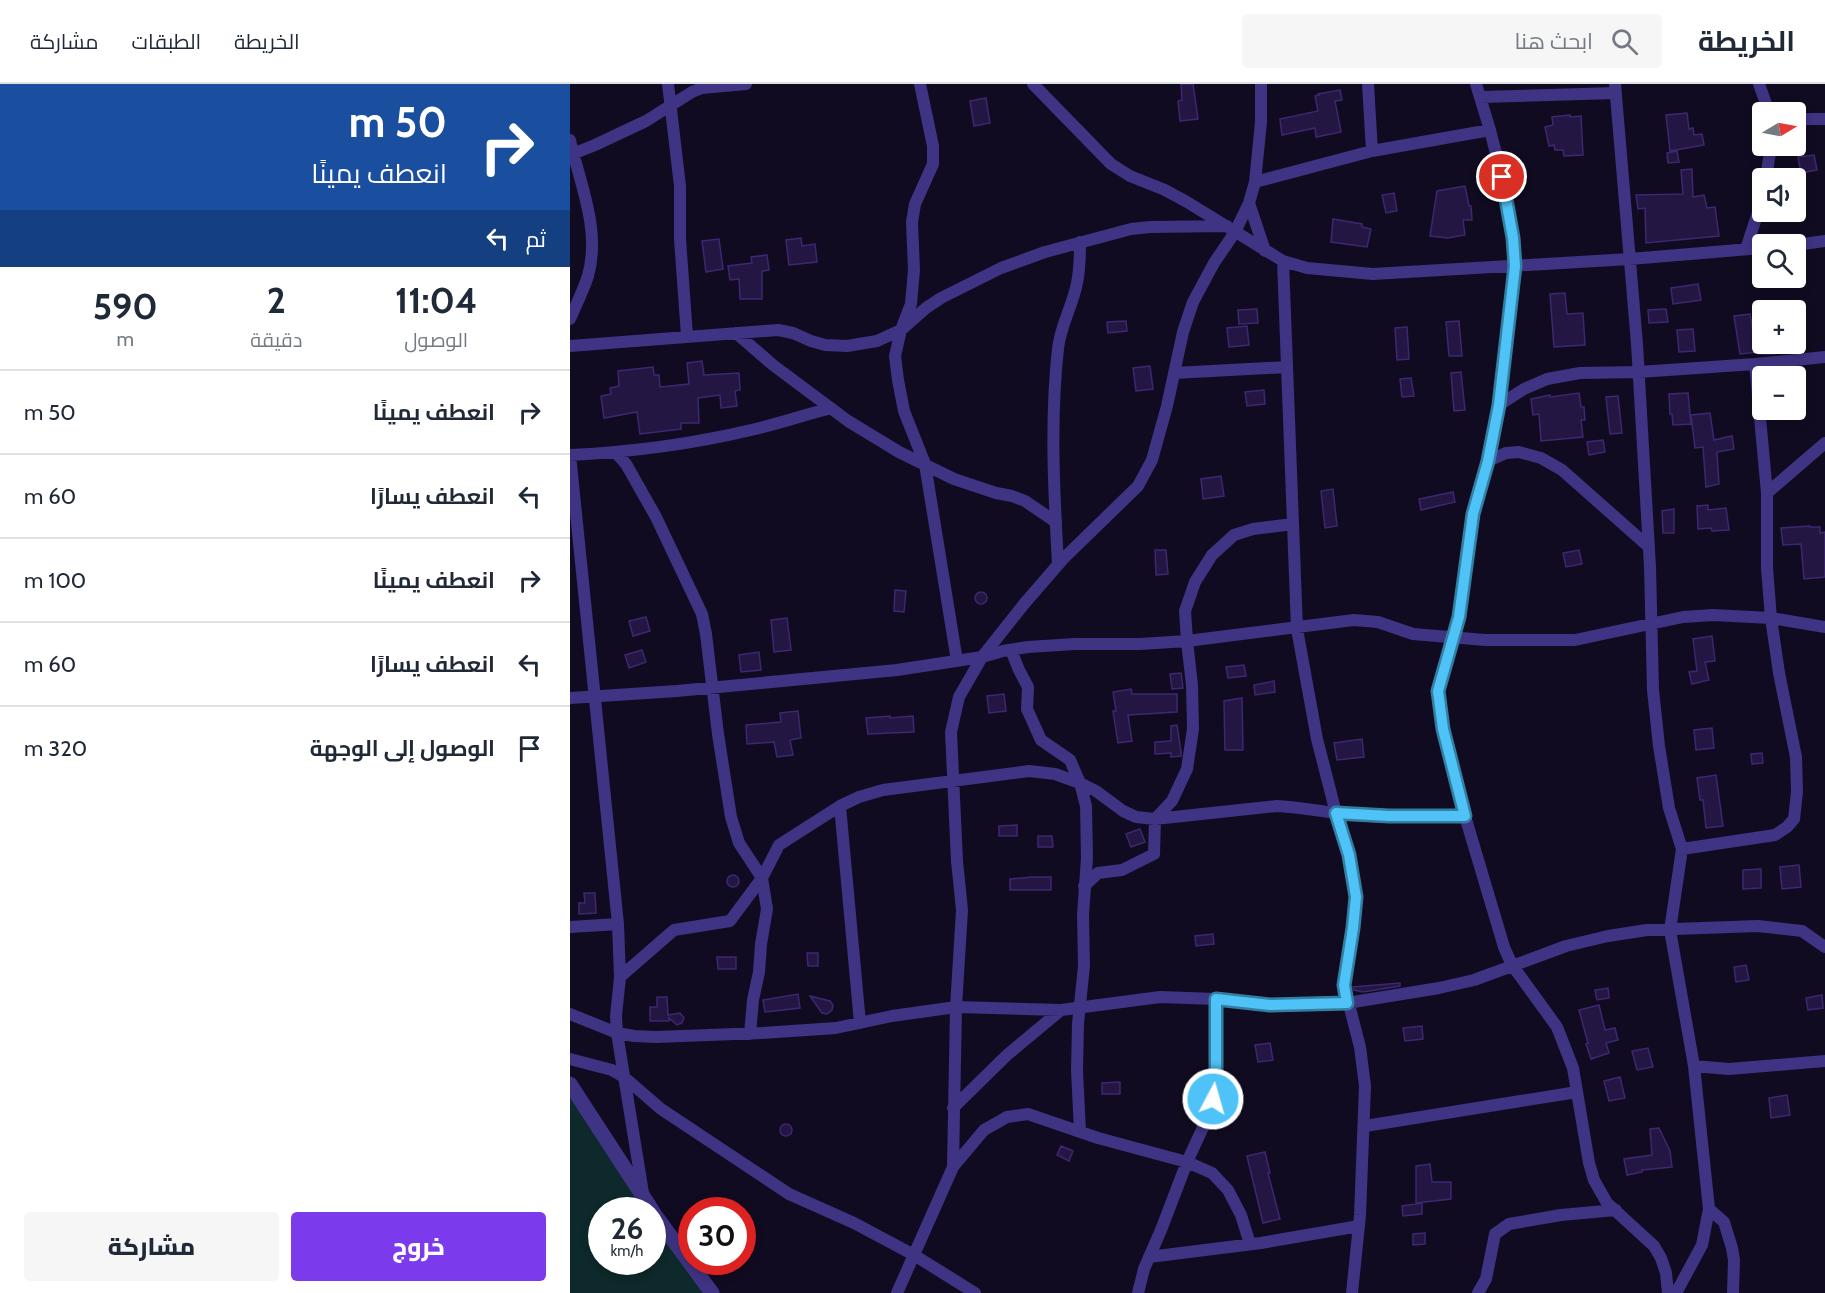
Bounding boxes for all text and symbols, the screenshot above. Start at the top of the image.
search box [1242,14,1662,68]
text: الخريطة [1698,24,1795,58]
icon: search [1608,25,1641,58]
text: ابحث هنا [1515,28,1593,55]
text: مشاركة [30,29,99,54]
text: الطبقات [132,29,201,54]
text: الخريطة [234,29,300,54]
text: 50 m [349,96,447,148]
north arrow [1752,102,1806,156]
map controls [1752,102,1806,420]
icon: right [468,108,546,186]
pin [1476,151,1527,202]
text: انعطف يمينًا [311,157,447,190]
icon: arrive [1485,160,1518,193]
button: sound [1752,168,1806,222]
icon: left [481,222,514,255]
text: ثم [526,226,546,253]
button: search [1752,234,1806,288]
text: 2 [267,278,286,322]
text: 11:04 [395,278,477,322]
text: 590 [93,284,158,328]
button: + [1752,300,1806,354]
text: m [116,327,134,351]
text: دقيقة [250,328,302,352]
text: الوصول [404,328,468,352]
button: − [1752,366,1806,420]
icon: right [513,396,546,429]
text: 50 m [24,399,76,426]
text: انعطف يمينًا [373,399,495,426]
icon: left [513,480,546,513]
text: 60 m [24,483,76,510]
text: انعطف يسارًا [370,483,495,510]
icon: right [513,564,546,597]
text: 100 m [24,567,86,594]
text: انعطف يمينًا [373,567,495,594]
icon: left [513,648,546,681]
text: 60 m [24,651,76,678]
text: انعطف يسارًا [370,651,495,678]
icon: arrive [513,732,546,765]
text: 320 m [24,735,87,762]
text: الوصول إلى الوجهة [310,735,495,762]
position arrow [1181,1067,1245,1131]
speed limit sign: 30 [678,1197,756,1275]
text: 26 [611,1210,643,1247]
button: مشاركة [24,1212,279,1281]
button: خروج [291,1212,546,1281]
text: km/h [611,1242,643,1260]

